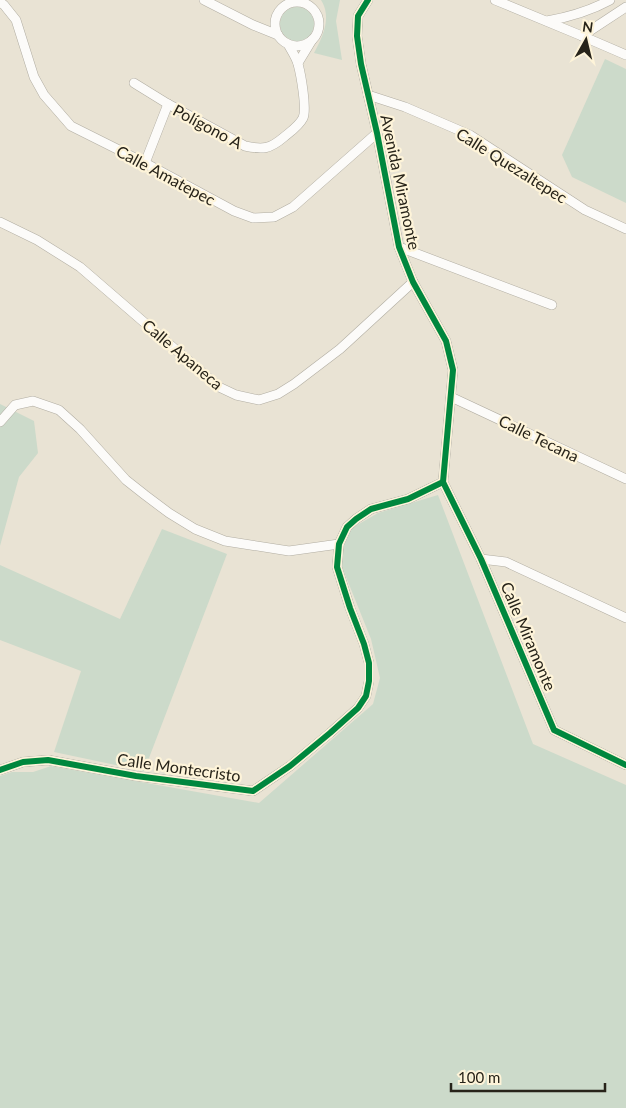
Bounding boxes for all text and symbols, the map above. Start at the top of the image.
north arrow [561,15,611,65]
text: N [581,17,594,36]
street label: Polígono A [170,100,246,152]
street label: Avenida Miramonte [377,113,425,251]
street label: Calle Quezaltepec [453,123,571,207]
street label: Calle Amatepec [113,141,219,209]
street label: Calle Apaneca [139,315,227,393]
street label: Calle Tecana [496,410,582,466]
street label: Calle Miramonte [498,579,560,693]
street label: Calle Montecristo [116,749,242,785]
scale bar [451,1060,605,1092]
text: 100 m [458,1068,500,1086]

